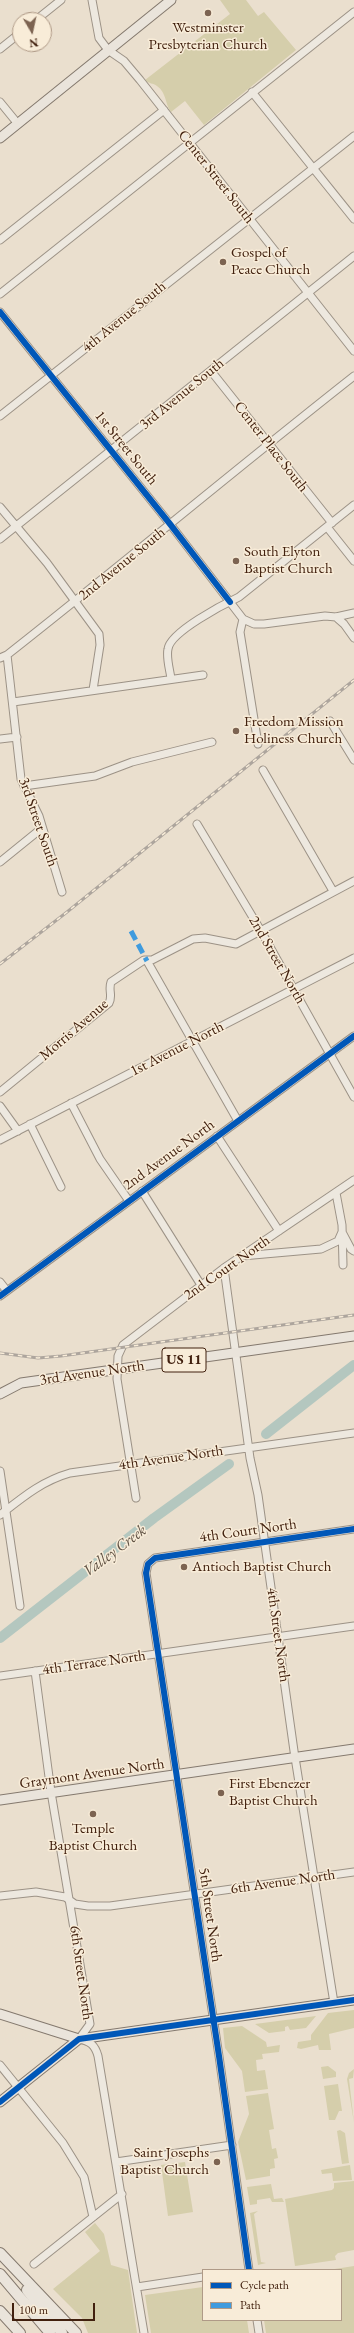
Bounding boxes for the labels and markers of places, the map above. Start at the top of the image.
marker: Westminster Presbyterian Church [203,8,213,18]
place label: Westminster Presbyterian Church [148,19,268,54]
place label: Gospel of Peace Church [231,244,310,279]
marker: Gospel of Peace Church [218,257,228,267]
place label: South Elyton Baptist Church [244,543,333,578]
marker: South Elyton Baptist Church [231,556,241,566]
place label: Freedom Mission Holiness Church [244,713,344,748]
marker: Freedom Mission Holiness Church [231,726,241,736]
place label: Antioch Baptist Church [192,1558,332,1576]
marker: Antioch Baptist Church [179,1562,189,1572]
place label: First Ebenezer Baptist Church [229,1775,318,1810]
marker: First Ebenezer Baptist Church [216,1788,226,1798]
marker: Temple Baptist Church [88,1809,98,1819]
place label: Temple Baptist Church [49,1820,137,1855]
place label: Saint Josephs Baptist Church [120,2144,209,2179]
marker: Saint Josephs Baptist Church [212,2157,222,2167]

